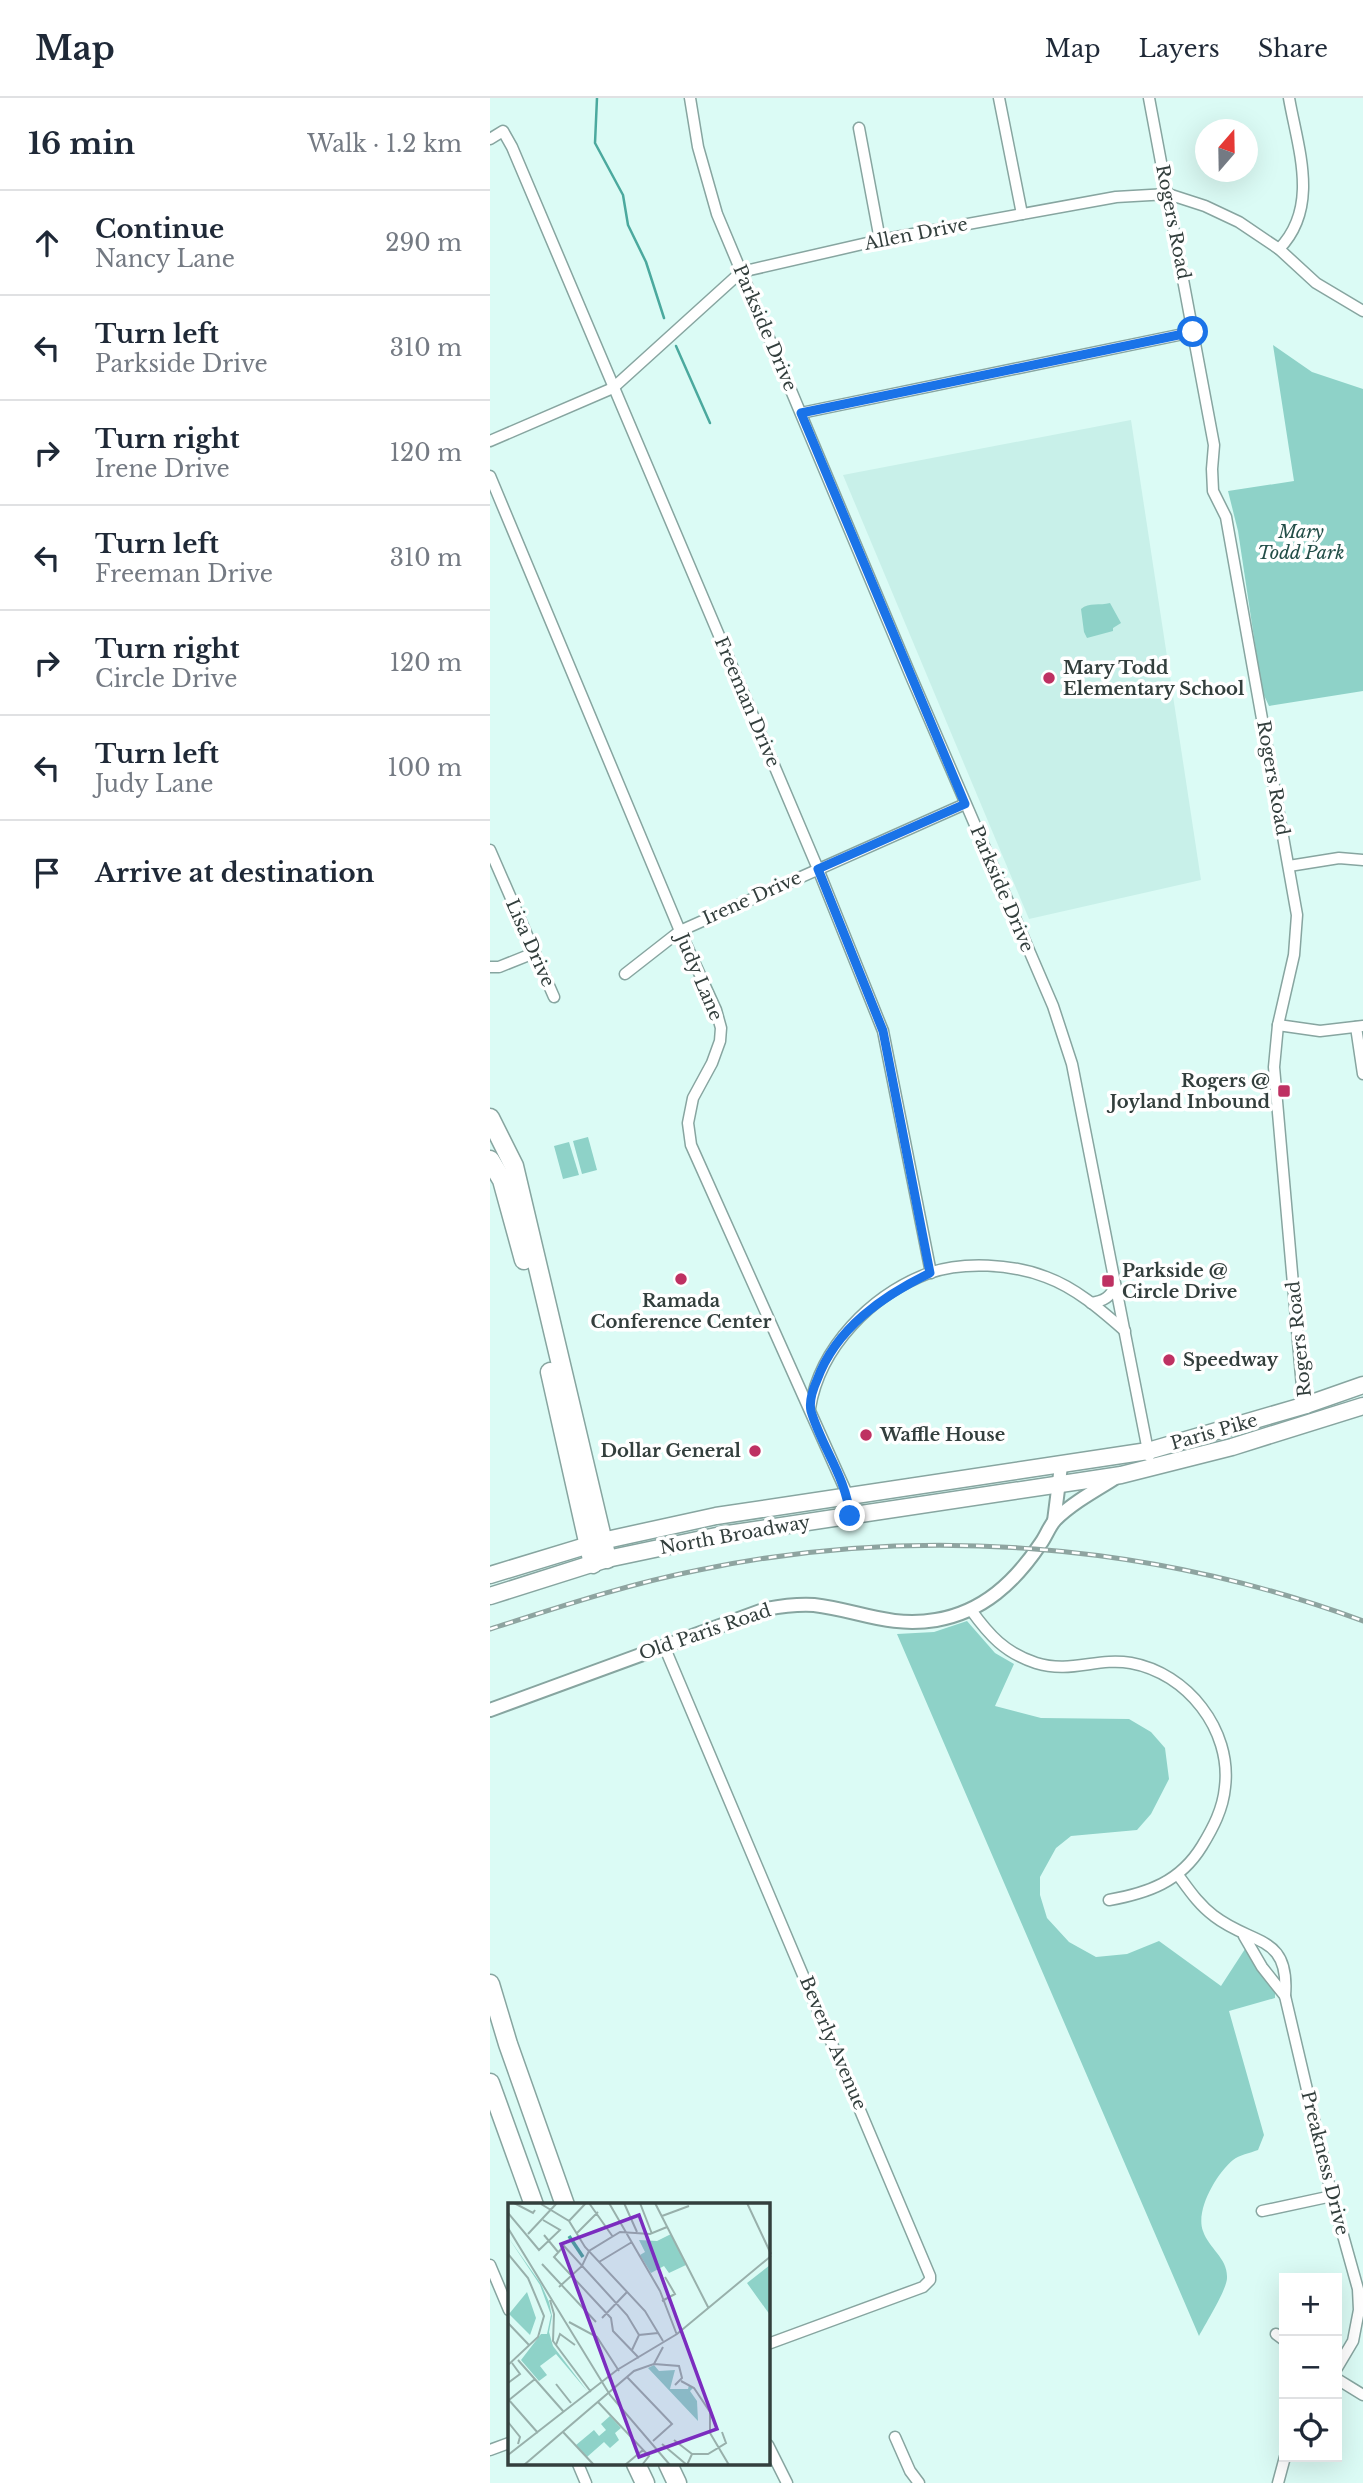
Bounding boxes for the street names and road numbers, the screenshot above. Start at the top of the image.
street label: Rogers Road [1151,163,1195,281]
street label: Allen Drive [861,213,970,255]
street label: Parkside Drive [728,261,802,395]
street label: Freeman Drive [710,634,784,770]
street label: Rogers Road [1252,719,1294,837]
street label: Parkside Drive [965,822,1039,956]
street label: Irene Drive [699,866,805,930]
street label: Lisa Drive [501,896,559,990]
street label: Judy Lane [670,928,727,1024]
street label: Rogers Road [1282,1280,1316,1398]
street label: Paris Pike [1168,1409,1260,1455]
street label: North Broadway [658,1511,813,1559]
street label: Old Paris Road [636,1599,774,1665]
street label: Beverly Avenue [795,1973,871,2113]
street label: Preakness Drive [1296,2089,1354,2237]

